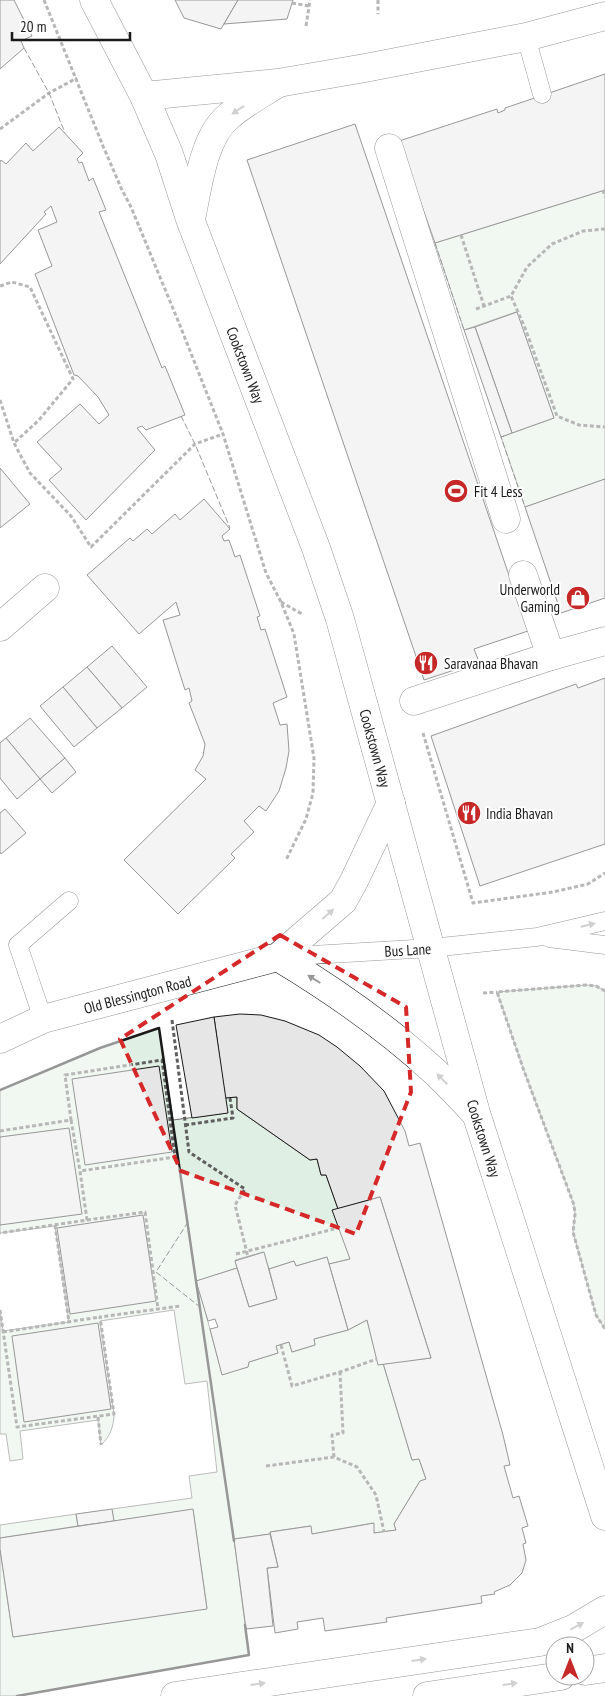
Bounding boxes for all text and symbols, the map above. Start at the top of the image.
scale bar [12,10,130,42]
text: 20 m [20,17,46,36]
one-way arrow [231,105,244,115]
street label: Cookstown Way [223,324,269,406]
sports icon: Fit 4 Less [443,478,469,504]
place label: Fit 4 Less [474,482,523,501]
place label: Underworld Gaming [500,580,560,616]
shop icon: Underworld Gaming [565,585,591,611]
restaurant icon: Saravanaa Bhavan [413,650,439,676]
place label: Saravanaa Bhavan [444,654,538,673]
street label: Cookstown Way [356,707,395,790]
restaurant icon: India Bhavan [456,800,482,826]
place label: India Bhavan [486,804,553,823]
one-way arrow [321,908,333,920]
one-way arrow [580,921,595,929]
street label: Bus Lane [384,939,432,960]
street label: Old Blessington Road [81,971,193,1017]
one-way arrow [307,974,320,984]
one-way arrow [436,1073,448,1085]
street label: Cookstown Way [463,1097,506,1180]
one-way arrow [570,1622,584,1630]
north arrow [545,1636,595,1686]
text: N [566,1639,574,1657]
one-way arrow [411,1655,427,1663]
one-way arrow [251,1679,267,1687]
one-way arrow [502,1680,518,1688]

